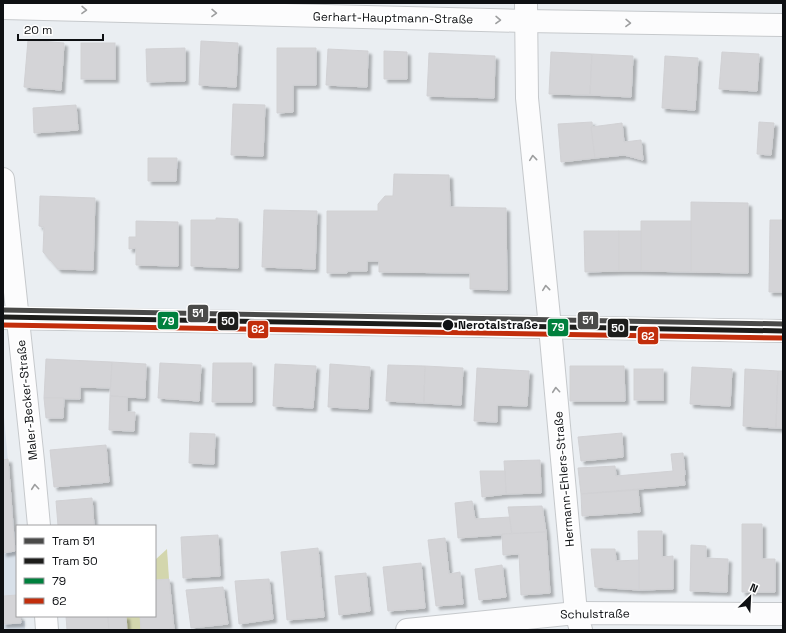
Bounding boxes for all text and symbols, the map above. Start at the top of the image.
one-way arrow [81,6,87,14]
one-way arrow [211,9,217,17]
street label: Gerhart-Hauptmann-Straße [313,9,473,27]
scale bar [18,16,103,42]
one-way arrow [495,16,501,24]
one-way arrow [625,19,631,27]
text: 20 m [24,22,52,38]
one-way arrow [529,155,538,161]
one-way arrow [542,285,551,291]
line badge: 51 [187,304,209,323]
text: 51 [192,306,204,320]
line badge: 79 [157,311,179,330]
line badge: 50 [217,311,239,331]
line badge: 51 [577,311,599,330]
text: 51 [582,313,594,327]
text: 79 [162,314,175,328]
text: 50 [221,314,235,328]
place label: Nerotalstraße [458,317,538,333]
marker: Nerotalstraße [441,318,455,332]
line badge: 79 [547,318,569,337]
line badge: 50 [607,318,629,338]
line badge: 62 [247,320,269,339]
text: 79 [552,320,565,334]
text: 50 [611,321,625,335]
text: 62 [251,322,265,336]
line badge: 62 [637,326,659,345]
text: 62 [641,329,655,343]
street label: Maler-Becker-Straße [13,339,41,461]
one-way arrow [552,387,561,393]
street label: Hermann-Ehlers-Straße [550,411,578,547]
one-way arrow [31,484,40,490]
legend [16,525,156,617]
text: Tram 51 [52,533,95,549]
text: Tram 50 [52,553,98,569]
text: 79 [52,573,66,589]
north arrow [730,577,770,617]
text: N [748,580,760,596]
text: 62 [52,593,67,609]
street label: Schulstraße [560,605,630,623]

